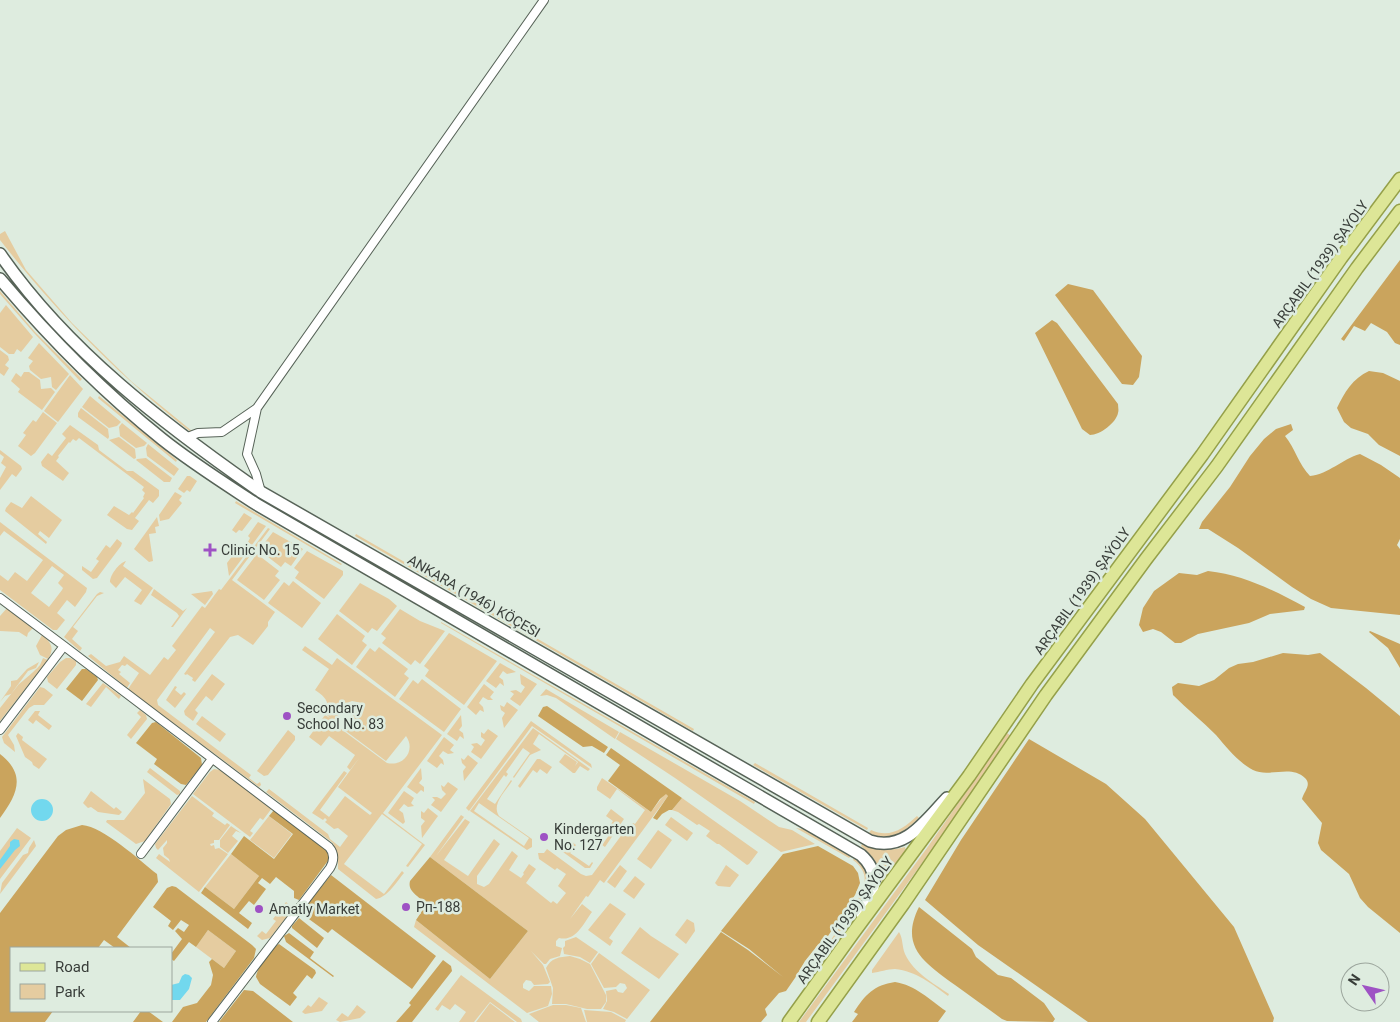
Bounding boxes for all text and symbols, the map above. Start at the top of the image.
street label: ARÇABIL (1939) ŞAÝOLY [1268,196,1373,331]
street label: ARÇABIL (1939) ŞAÝOLY [1030,523,1135,658]
place label: Clinic No. 15 [221,542,300,558]
marker: Clinic No. 15 [203,543,217,557]
street label: ANKARA (1946) KÖÇESI [404,552,543,641]
place label: Secondary School No. 83 [297,700,384,732]
marker: Secondary School No. 83 [281,710,293,722]
place label: Kindergarten No. 127 [554,821,634,853]
marker: Kindergarten No. 127 [538,831,550,843]
street label: ARÇABIL (1939) ŞAÝOLY [793,852,898,987]
place label: Рп-188 [416,899,461,915]
place label: Amatly Market [269,901,360,917]
marker: Рп-188 [400,901,412,913]
marker: Amatly Market [253,903,265,915]
legend [10,947,172,1012]
text: Road [55,958,89,976]
north arrow [1340,962,1390,1012]
text: N [1345,971,1364,988]
text: Park [55,983,86,1001]

